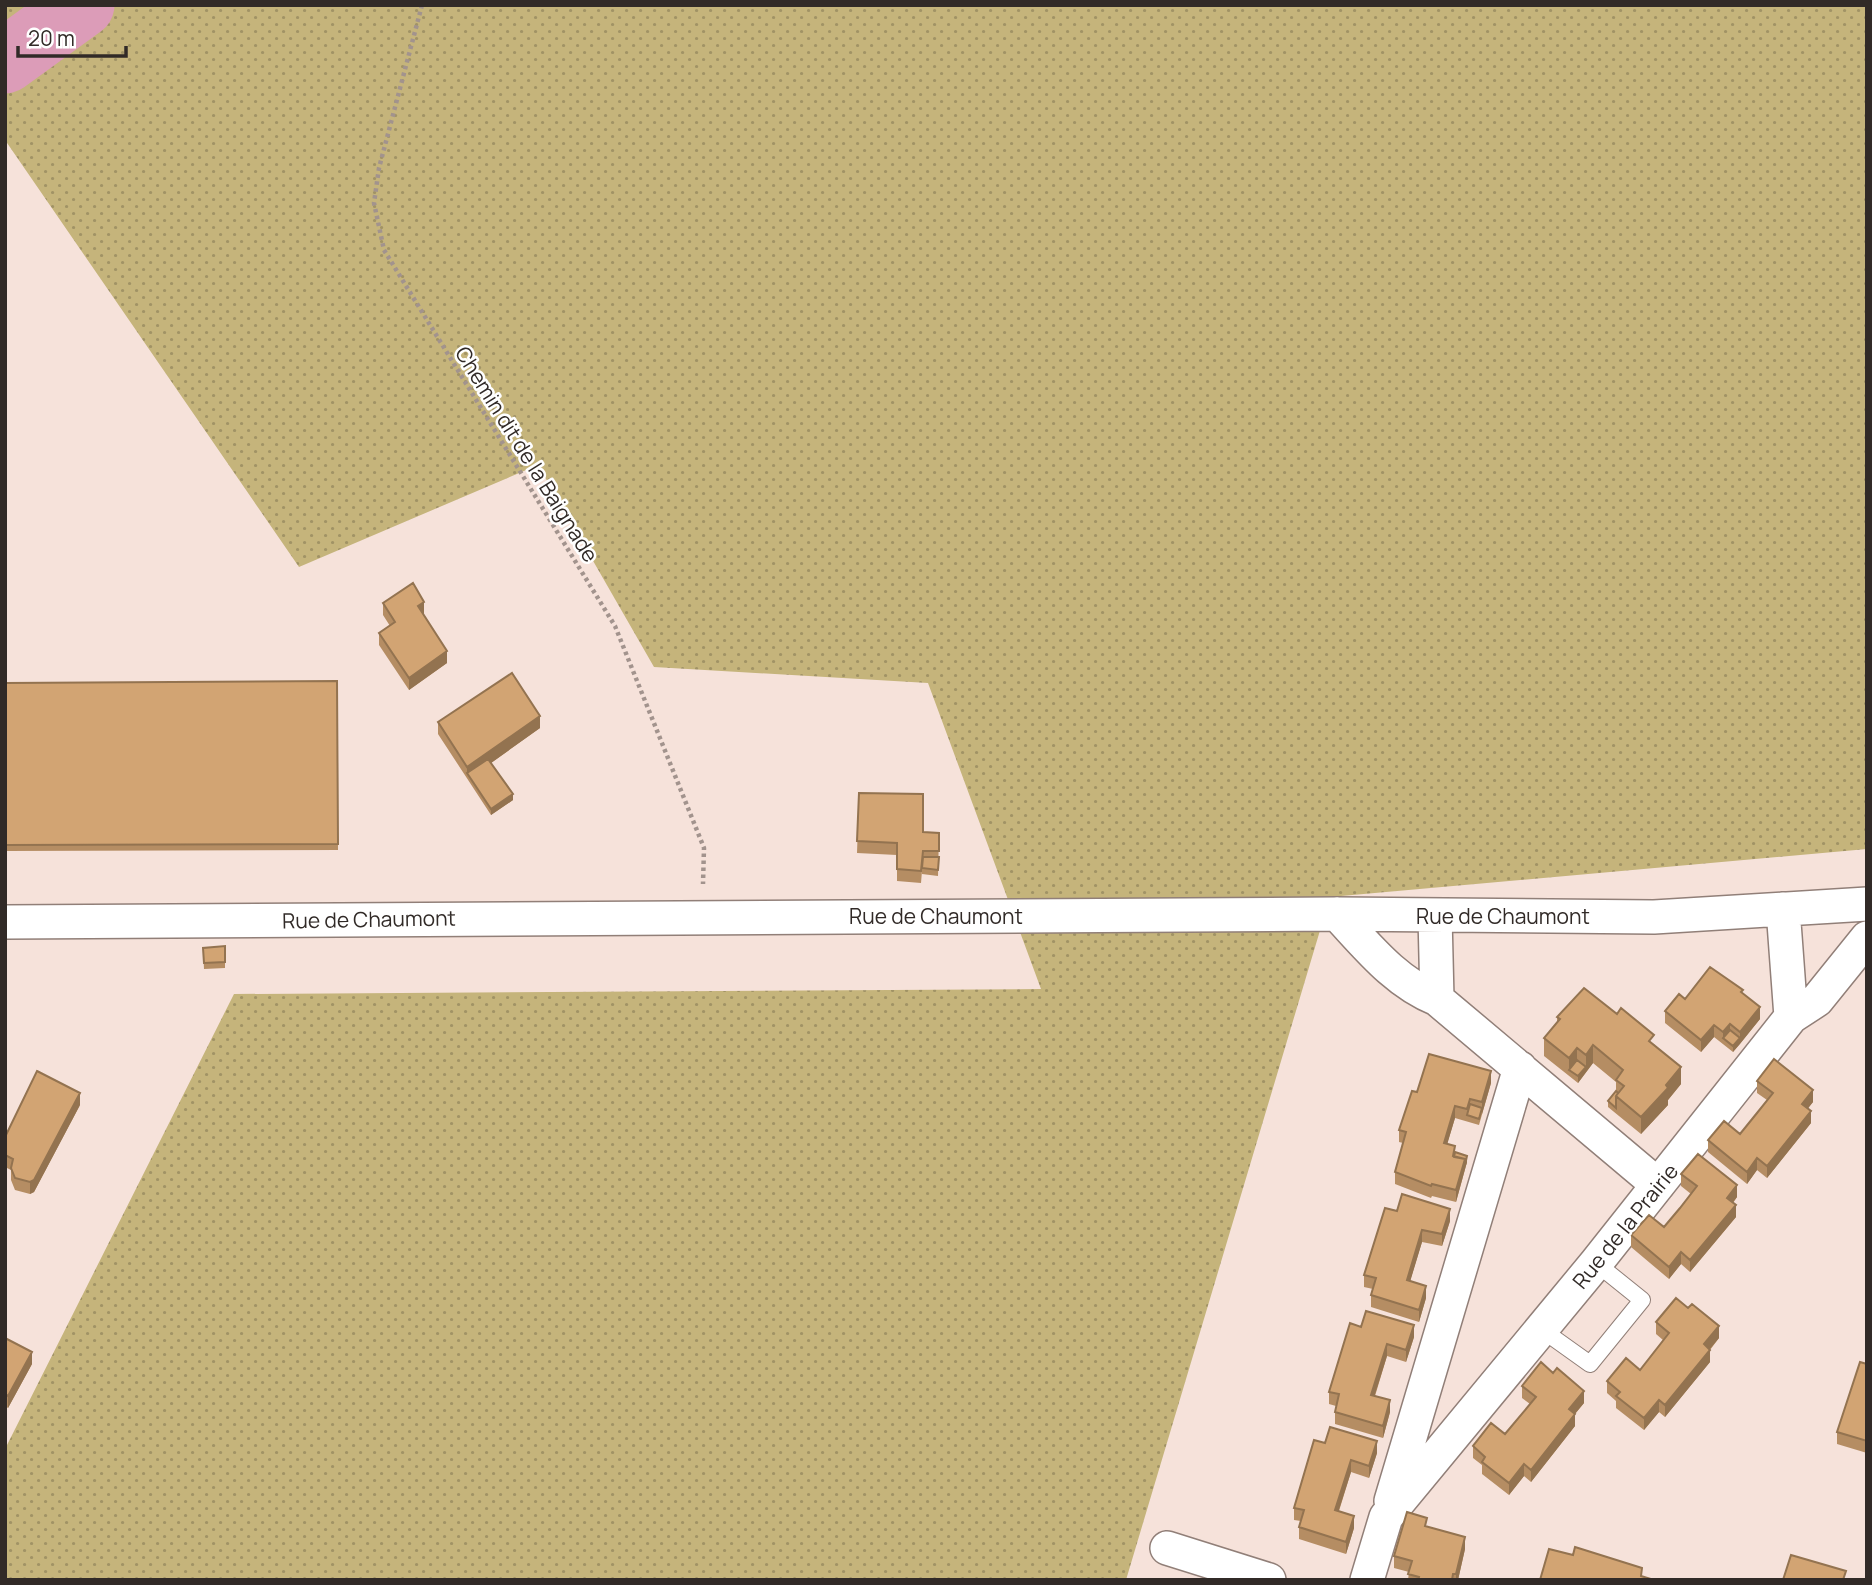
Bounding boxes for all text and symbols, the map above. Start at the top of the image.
scale bar [18,14,126,58]
text: 20 m [28,24,75,52]
street label: Chemin dit de la Baignade [449,341,605,567]
street label: Rue de Chaumont [849,902,1023,930]
street label: Rue de Chaumont [1416,902,1590,930]
street label: Rue de Chaumont [282,903,456,935]
street label: Rue de la Prairie [1566,1158,1684,1294]

